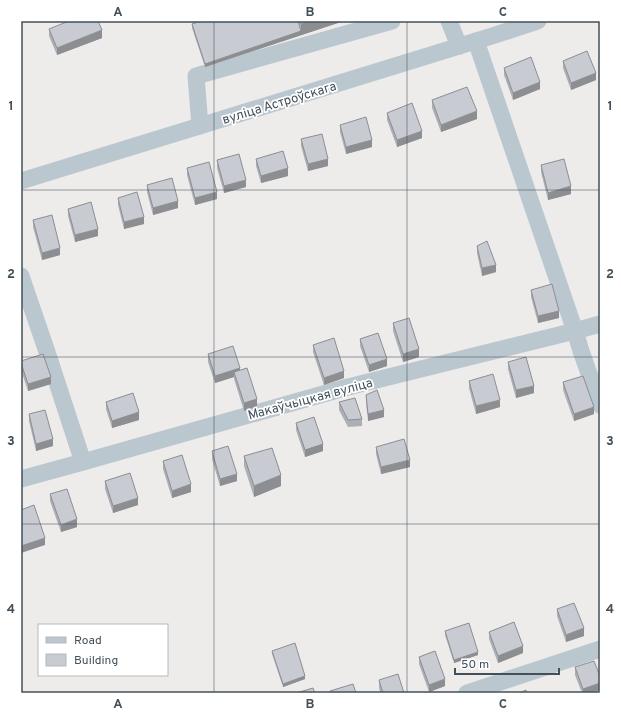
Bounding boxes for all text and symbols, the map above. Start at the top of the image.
text: A [113,5,123,21]
text: B [306,5,315,21]
text: C [499,5,507,21]
street label: вуліца Астроўскага [221,79,339,129]
text: 1 [8,99,14,115]
text: 1 [607,99,613,115]
text: 2 [7,267,15,283]
text: 2 [606,267,614,283]
street label: Макаўчыцкая вуліца [246,376,375,424]
text: 3 [7,434,15,450]
text: 3 [606,434,614,450]
text: 4 [7,602,15,618]
text: 4 [606,602,614,618]
legend [38,624,168,676]
text: Road [74,633,102,649]
scale bar [455,650,559,676]
text: Building [74,653,118,669]
text: 50 m [461,657,489,673]
text: A [113,697,123,713]
text: B [306,697,315,713]
text: C [499,697,507,713]

